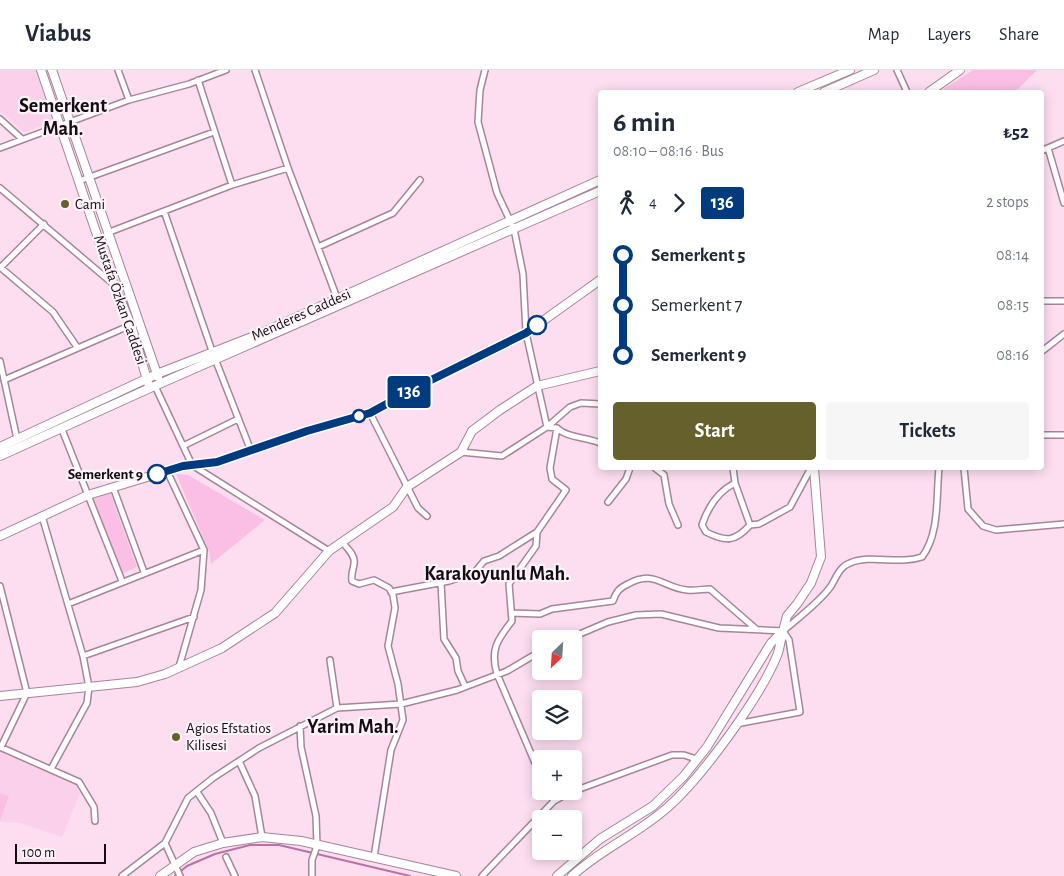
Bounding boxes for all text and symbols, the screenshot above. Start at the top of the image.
text: Viabus [25,22,91,46]
text: Map [868,26,899,44]
text: Layers [927,26,971,44]
text: Share [999,26,1039,44]
district label: Semerkent Mah. [19,96,107,139]
text: 6 min [613,109,675,137]
text: ₺52 [1003,123,1029,142]
text: 08:10 – 08:16 · Bus [613,143,724,159]
icon: walk [613,189,641,217]
icon: forward [665,189,693,217]
text: 4 [649,194,657,210]
text: 136 [711,194,734,212]
text: 2 stops [986,194,1029,210]
place label: Cami [75,197,105,212]
marker: Cami [59,198,71,210]
street label: Mustafa Özkan Caddesi [91,233,151,367]
text: Semerkent 5 [651,246,746,265]
text: 08:14 [996,247,1029,263]
street label: Menderes Caddesi [249,286,353,344]
text: Semerkent 7 [651,296,743,315]
text: 08:15 [997,297,1029,313]
unlabelled marker [527,315,547,335]
text: Semerkent 9 [651,346,746,365]
text: 08:16 [996,347,1029,363]
line badge: 136 [380,376,438,408]
text: 136 [398,383,420,401]
button: Start [613,402,816,460]
button: Tickets [826,402,1029,460]
unlabelled marker [352,409,366,423]
marker: Semerkent 9 [147,464,167,484]
place label: Semerkent 9 [68,467,143,482]
district label: Karakoyunlu Mah. [424,564,570,584]
north arrow [532,630,582,680]
map controls [532,630,582,860]
button: layers [532,690,582,740]
district label: Yarim Mah. [307,717,399,737]
place label: Agios Efstatios Kilisesi [186,721,271,753]
marker: Agios Efstatios Kilisesi [170,731,182,743]
button: + [532,750,582,800]
button: − [532,810,582,860]
scale bar [15,841,106,864]
text: 100 m [22,846,55,860]

